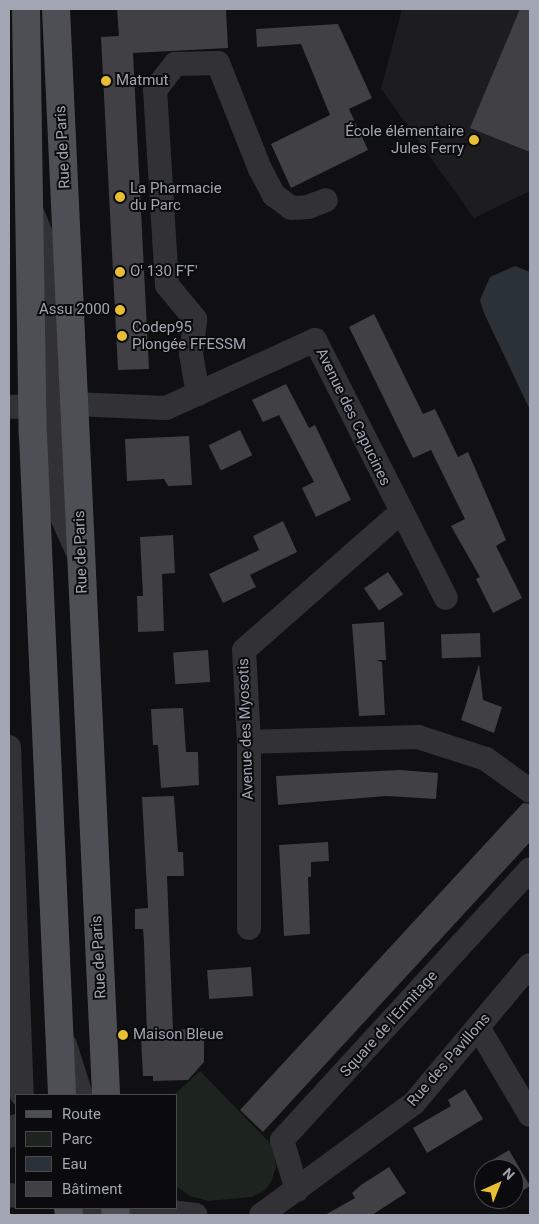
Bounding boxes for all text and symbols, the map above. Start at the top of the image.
place label: Matmut [116,72,168,90]
marker: Matmut [100,75,112,87]
street label: Rue de Paris [52,105,74,189]
place label: École élémentaire Jules Ferry [345,122,464,157]
marker: École élémentaire Jules Ferry [468,134,480,146]
place label: La Pharmacie du Parc [130,179,222,214]
marker: La Pharmacie du Parc [114,191,126,203]
place label: O' 130 F'F' [130,263,198,281]
marker: O' 130 F'F' [114,266,126,278]
place label: Assu 2000 [39,301,110,319]
marker: Assu 2000 [114,304,126,316]
place label: Codep95 Plongée FFESSM [132,318,246,353]
marker: Codep95 Plongée FFESSM [116,330,128,342]
street label: Avenue des Capucines [312,345,394,489]
street label: Rue de Paris [71,510,91,594]
street label: Avenue des Myosotis [235,658,257,800]
street label: Rue de Paris [88,915,110,999]
street label: Square de l'Ermitage [337,967,441,1081]
street label: Rue des Pavillons [404,1010,494,1110]
place label: Maison Bleue [133,1026,223,1044]
marker: Maison Bleue [117,1029,129,1041]
legend [15,1094,178,1209]
text: Route [62,1105,101,1123]
text: Parc [62,1130,92,1148]
text: Eau [62,1155,87,1173]
north arrow [474,1159,524,1209]
text: N [500,1165,518,1183]
text: Bâtiment [62,1180,122,1198]

